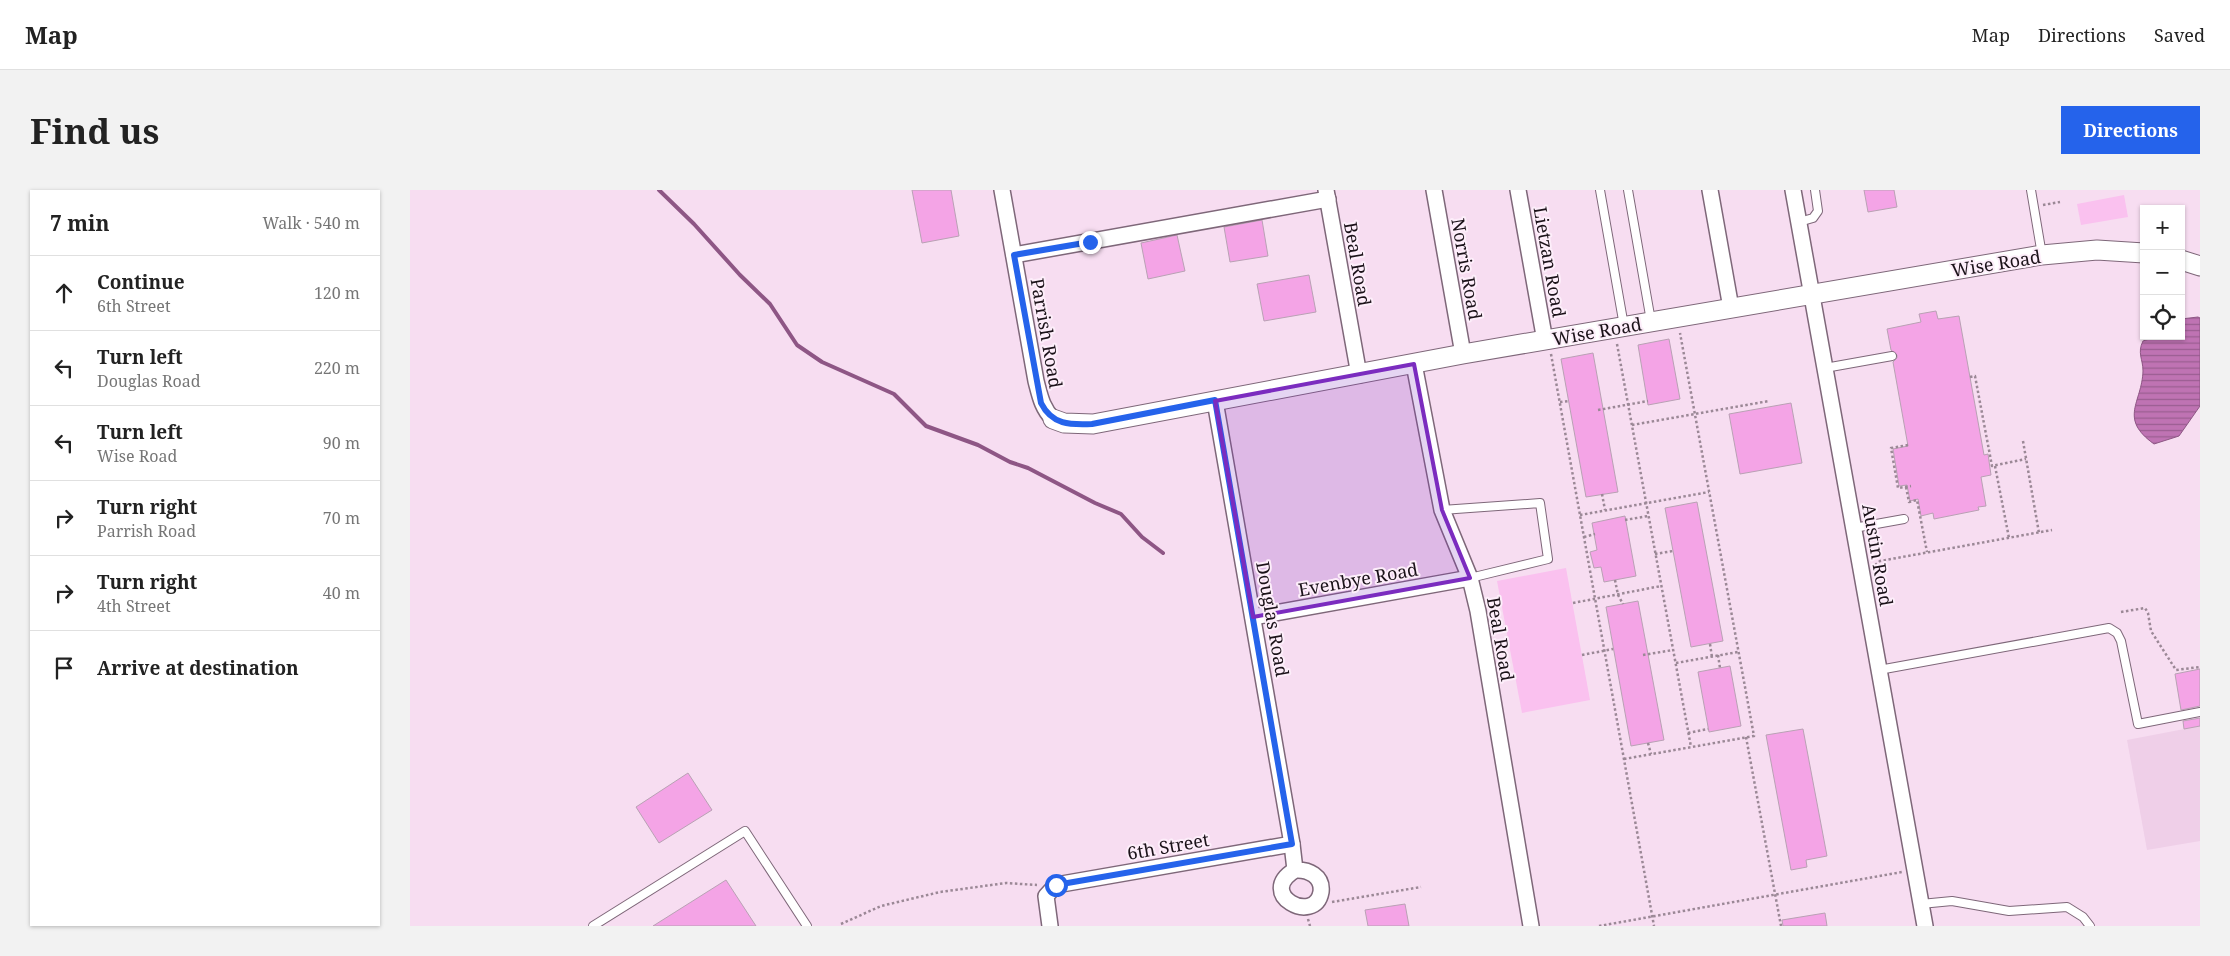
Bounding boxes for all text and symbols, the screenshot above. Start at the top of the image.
text: Map [25,18,78,51]
text: Map [1972,23,2010,47]
text: Directions [2038,23,2126,47]
text: Saved [2154,23,2205,47]
button: Directions [2061,106,2200,154]
text: Find us [30,107,159,154]
street label: Lietzan Road [1528,205,1572,319]
map controls [2140,205,2185,340]
button: + [2140,205,2185,250]
text: 7 min [50,209,109,237]
text: Walk · 540 m [263,212,360,234]
street label: Norris Road [1446,216,1488,322]
street label: Beal Road [1339,220,1377,308]
route end [1079,231,1102,254]
street label: Wise Road [1949,244,2043,282]
button: − [2140,250,2185,295]
text: Continue [97,269,185,295]
street label: Parrish Road [1026,276,1068,390]
icon: ahead [50,279,78,307]
text: 120 m [314,282,360,304]
text: 6th Street [97,295,171,317]
button: locate [2140,295,2185,340]
street label: Wise Road [1550,311,1644,351]
text: Turn left [97,344,183,370]
icon: left [50,354,78,382]
text: 220 m [314,357,360,379]
text: Douglas Road [97,370,201,392]
text: Turn left [97,419,183,445]
icon: left [50,429,78,457]
text: 90 m [323,432,360,454]
text: Wise Road [97,445,177,467]
text: Turn right [97,494,197,520]
street label: Austin Road [1857,502,1899,608]
icon: right [50,504,78,532]
text: 70 m [323,507,360,529]
text: Parrish Road [97,520,196,542]
street label: Evenbye Road [1296,557,1420,601]
street label: Douglas Road [1251,560,1295,678]
text: Turn right [97,569,197,595]
icon: right [50,579,78,607]
text: 40 m [323,582,360,604]
text: 4th Street [97,595,171,617]
street label: Beal Road [1482,595,1520,683]
icon: arrive [50,654,78,682]
text: Arrive at destination [97,655,299,681]
street label: 6th Street [1125,827,1211,865]
route start [1045,874,1068,897]

